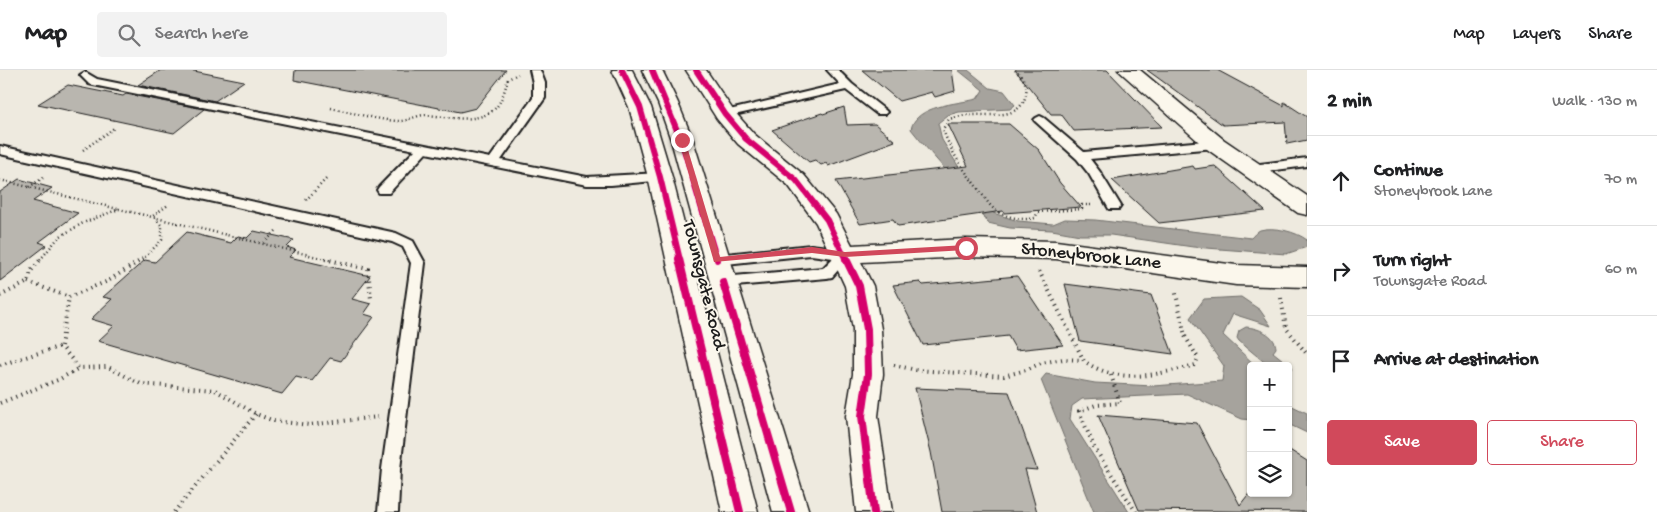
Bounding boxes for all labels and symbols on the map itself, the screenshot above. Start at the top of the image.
route end [671,129,694,152]
street label: Townsgate Road [676,217,731,354]
route start [955,237,978,260]
street label: Stoneybrook Lane [1020,238,1162,276]

